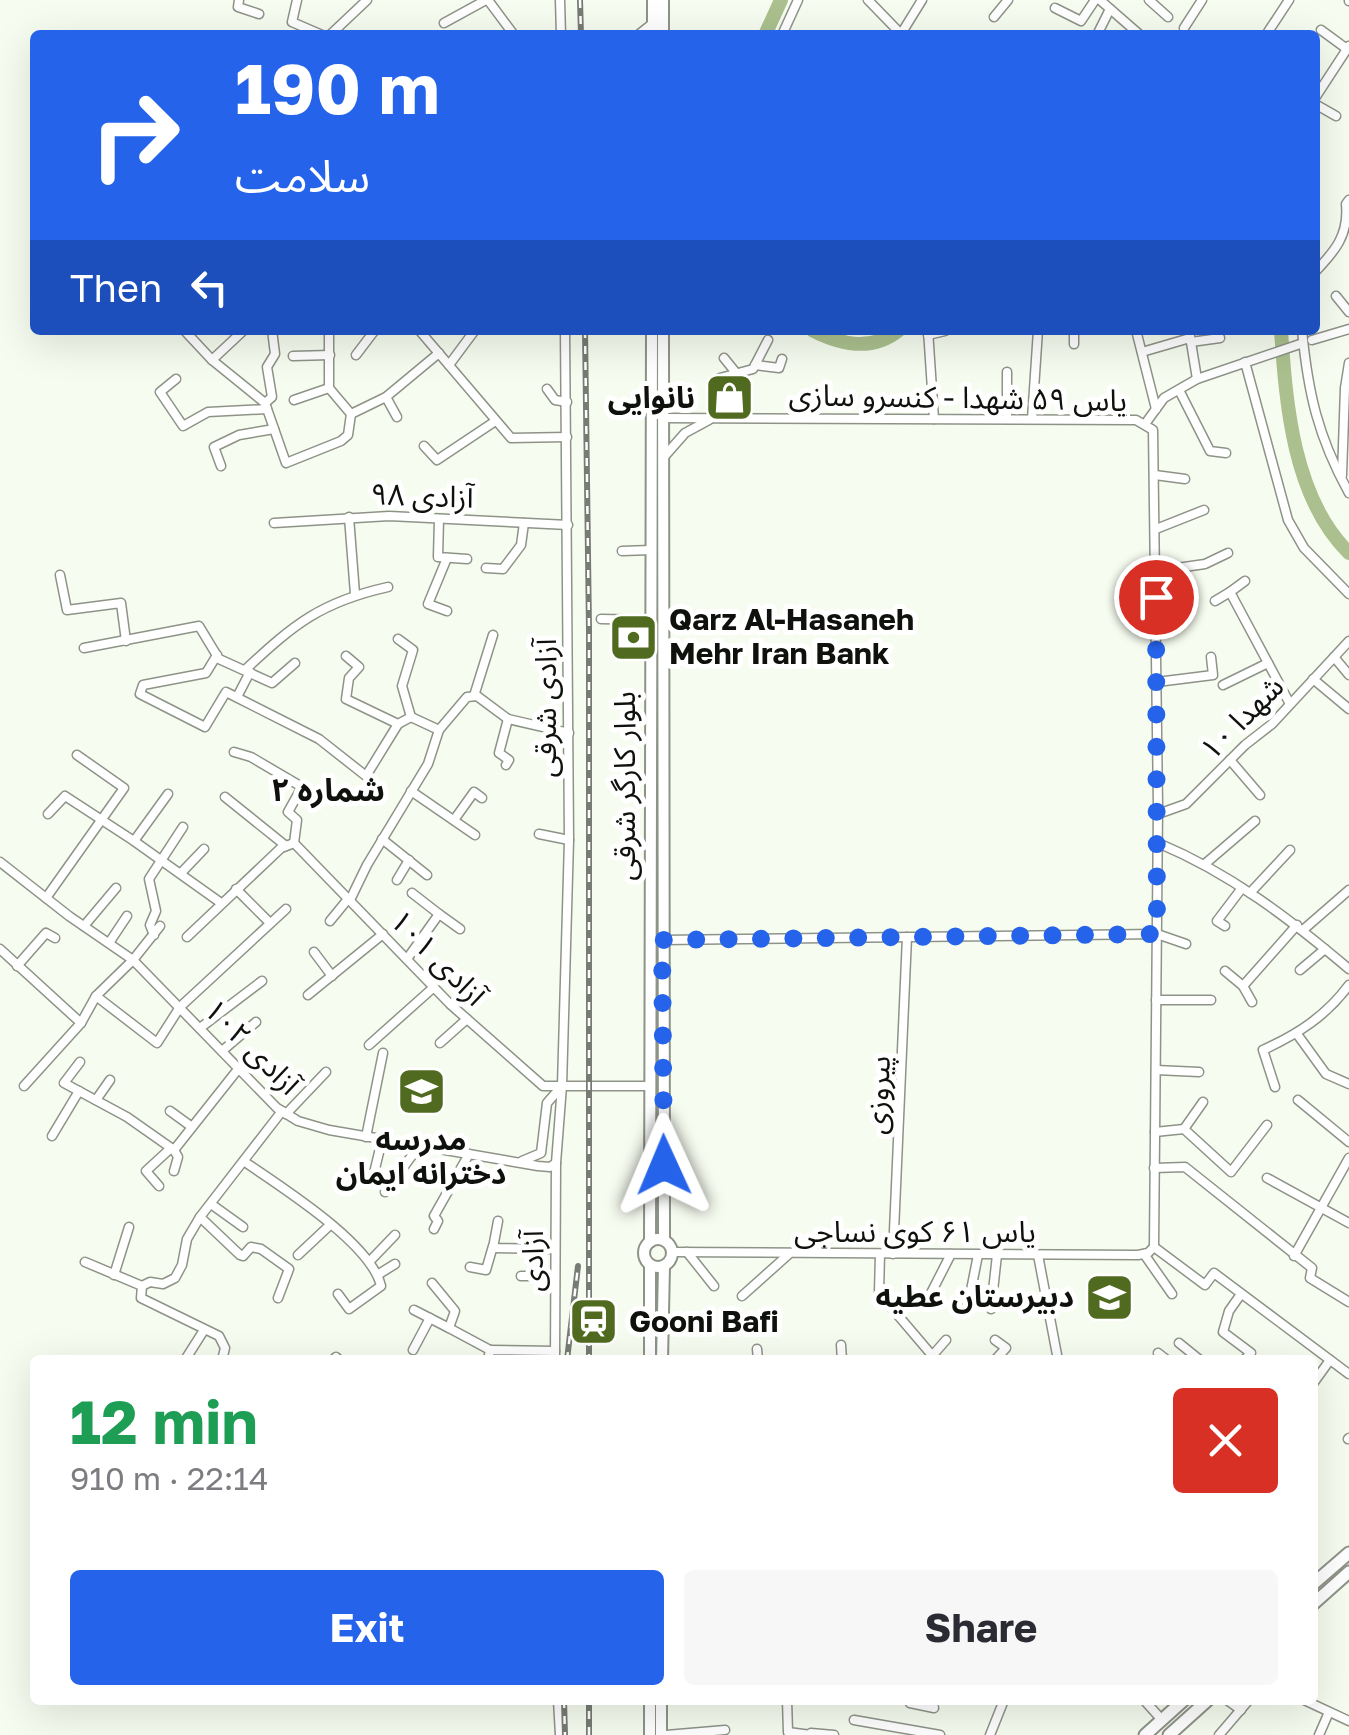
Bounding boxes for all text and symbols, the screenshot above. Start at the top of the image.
text: 190 m [235,45,440,129]
icon: right [70,70,200,200]
text: سلامت [235,148,370,202]
icon: left [182,260,237,315]
text: Then [70,265,162,310]
shop icon: نانوایی [704,372,756,424]
street label: یاس ۵۹ شهدا - کنسرو سازی [788,376,1128,418]
place label: نانوایی [608,379,695,415]
street label: آزادی ۹۸ [370,475,476,515]
pin [1114,555,1199,640]
icon: arrive [1129,570,1184,625]
place label: Qarz Al-Hasaneh Mehr Iran Bank [669,601,914,671]
bank icon: Qarz Al-Hasaneh Mehr Iran Bank [608,611,660,663]
street label: آزادی شرقی [527,637,563,778]
street label: شهدا ۱۰ [1192,668,1291,767]
street label: بلوار کارگر شرقی [606,691,642,881]
district label: شماره ۲ [271,770,385,809]
street label: آزادی ۱۰۱ [383,902,495,1014]
street label: آزادی ۱۰۲ [197,991,309,1103]
street label: پیروزی [857,1054,899,1136]
school or university icon: مدرسه دخترانه ایمان [395,1065,447,1117]
position arrow [612,1113,716,1217]
place label: مدرسه دخترانه ایمان [336,1121,506,1191]
street label: یاس ۶۱ کوی نساجی [794,1213,1036,1249]
street label: آزادی [514,1229,550,1292]
school or university icon: دبیرستان عطیه [1083,1271,1135,1323]
place label: دبیرستان عطیه [876,1278,1074,1314]
station icon: Gooni Bafi [568,1296,620,1348]
place label: Gooni Bafi [629,1303,779,1339]
text: 12 min [70,1385,258,1457]
button: close [1173,1388,1278,1493]
text: 910 m · 22:14 [70,1459,268,1497]
button: Exit [70,1570,664,1685]
button: Share [684,1570,1278,1685]

